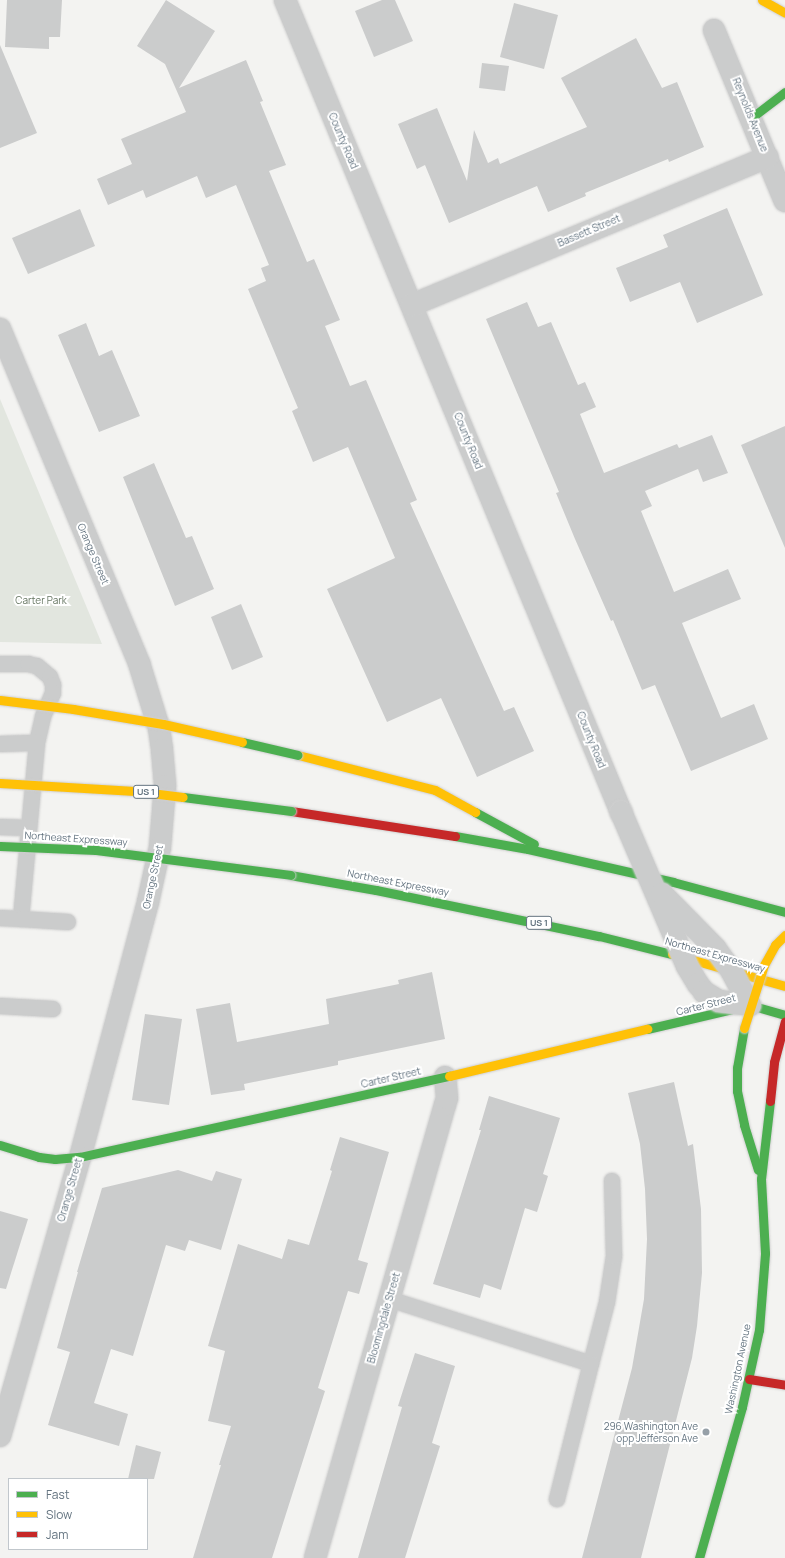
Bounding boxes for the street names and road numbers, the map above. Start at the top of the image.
street label: Reynolds Avenue [730,76,770,154]
street label: County Road [326,111,360,171]
street label: Bassett Street [556,212,622,250]
street label: County Road [451,411,485,471]
street label: Orange Street [75,522,111,586]
street label: County Road [574,710,608,770]
road number: US 1 [133,785,159,799]
street label: Northeast Expressway [24,829,128,849]
street label: Orange Street [140,844,166,910]
street label: Northeast Expressway [346,867,450,899]
road number: US 1 [526,916,552,930]
street label: Northeast Expressway [664,935,766,975]
street label: Carter Street [675,992,737,1018]
street label: Carter Street [360,1065,422,1091]
street label: Orange Street [55,1157,85,1223]
street label: Bloomingdale Street [365,1271,403,1365]
street label: Washington Avenue [723,1323,753,1415]

